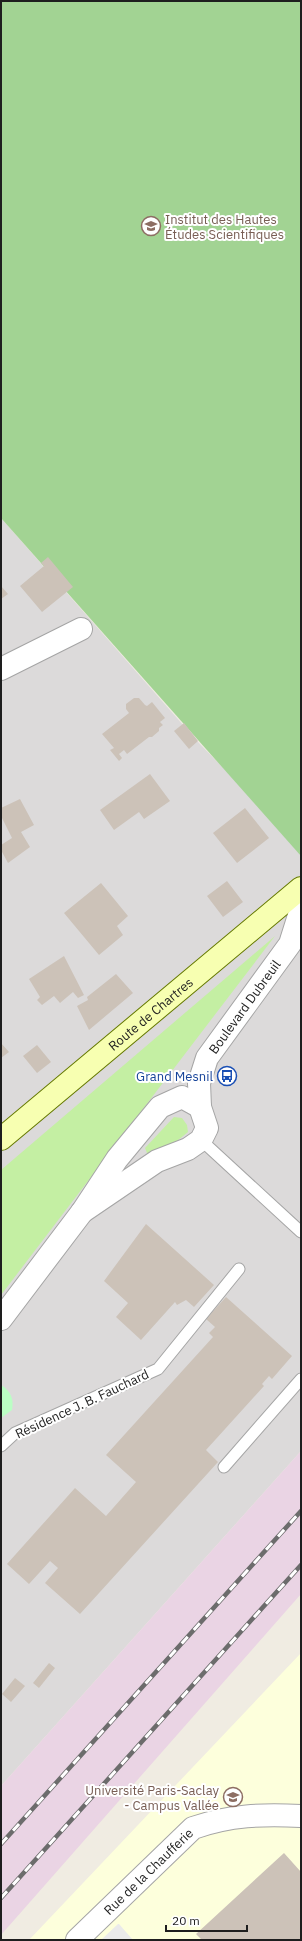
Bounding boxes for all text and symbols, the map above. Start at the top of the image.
place label: Institut des Hautes Études Scientifiques [165,211,284,243]
school or university icon: Institut des Hautes Études Scientifiques [140,215,162,237]
street label: Boulevard Dubreuil [204,956,284,1057]
street label: Route de Chartres [105,974,196,1054]
bus stop icon: Grand Mesnil [216,1065,238,1087]
place label: Grand Mesnil [136,1068,213,1085]
street label: Résidence J. B. Fauchard [12,1366,152,1442]
place label: Université Paris-Saclay - Campus Vallée [85,1782,220,1814]
school or university icon: Université Paris-Saclay - Campus Vallée [222,1786,244,1808]
street label: Rue de la Chaufferie [100,1824,196,1918]
scale bar [166,1907,247,1933]
text: 20 m [172,1913,200,1928]

